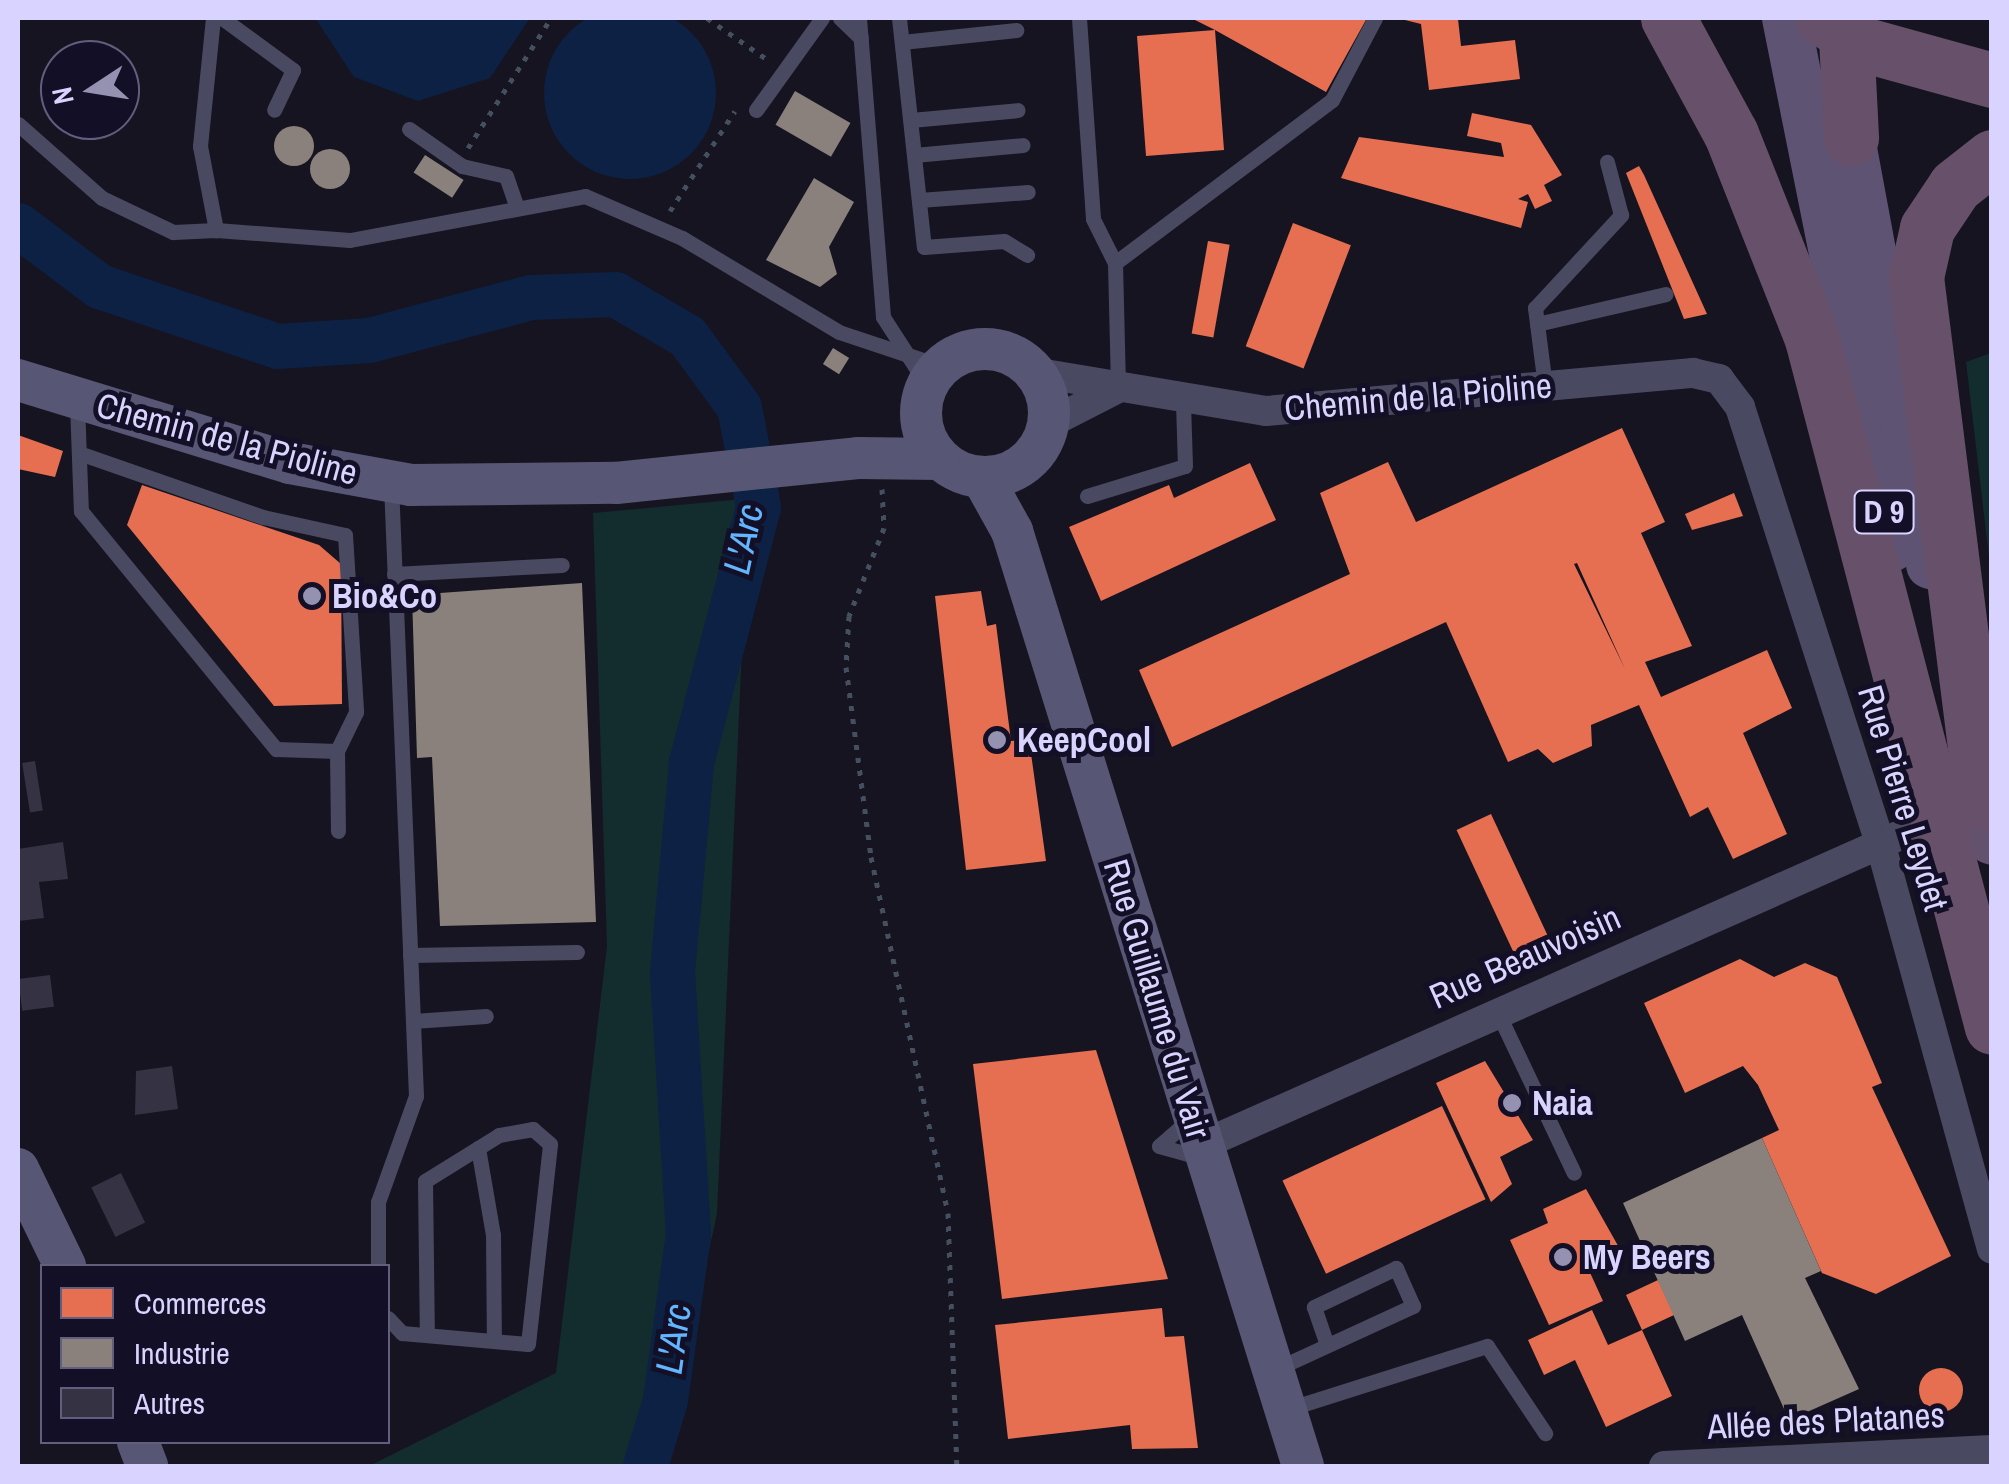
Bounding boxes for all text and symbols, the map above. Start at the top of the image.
north arrow [40,40,140,140]
text: N [42,84,83,108]
street label: Chemin de la Pioline [1283,364,1553,430]
street label: Chemin de la Pioline [92,384,362,494]
road number: D 9 [1852,485,1916,539]
water label: L'Arc [713,500,773,578]
place label: Bio&Co [332,575,437,617]
marker: Bio&Co [301,585,323,607]
street label: Rue Pierre Leydet [1849,680,1957,916]
place label: KeepCool [1017,719,1151,761]
marker: KeepCool [986,729,1008,751]
street label: Rue Guillaume du Vair [1095,854,1219,1144]
street label: Rue Beauvoisin [1423,896,1627,1018]
place label: Naia [1532,1082,1593,1124]
marker: Naia [1501,1092,1523,1114]
place label: My Beers [1583,1236,1711,1278]
marker: My Beers [1552,1246,1574,1268]
legend [40,1264,390,1444]
text: Commerces [134,1283,267,1323]
water label: L'Arc [646,1301,700,1377]
text: Industrie [134,1333,230,1373]
text: Autres [134,1383,205,1423]
street label: Allée des Platanes [1706,1394,1946,1448]

